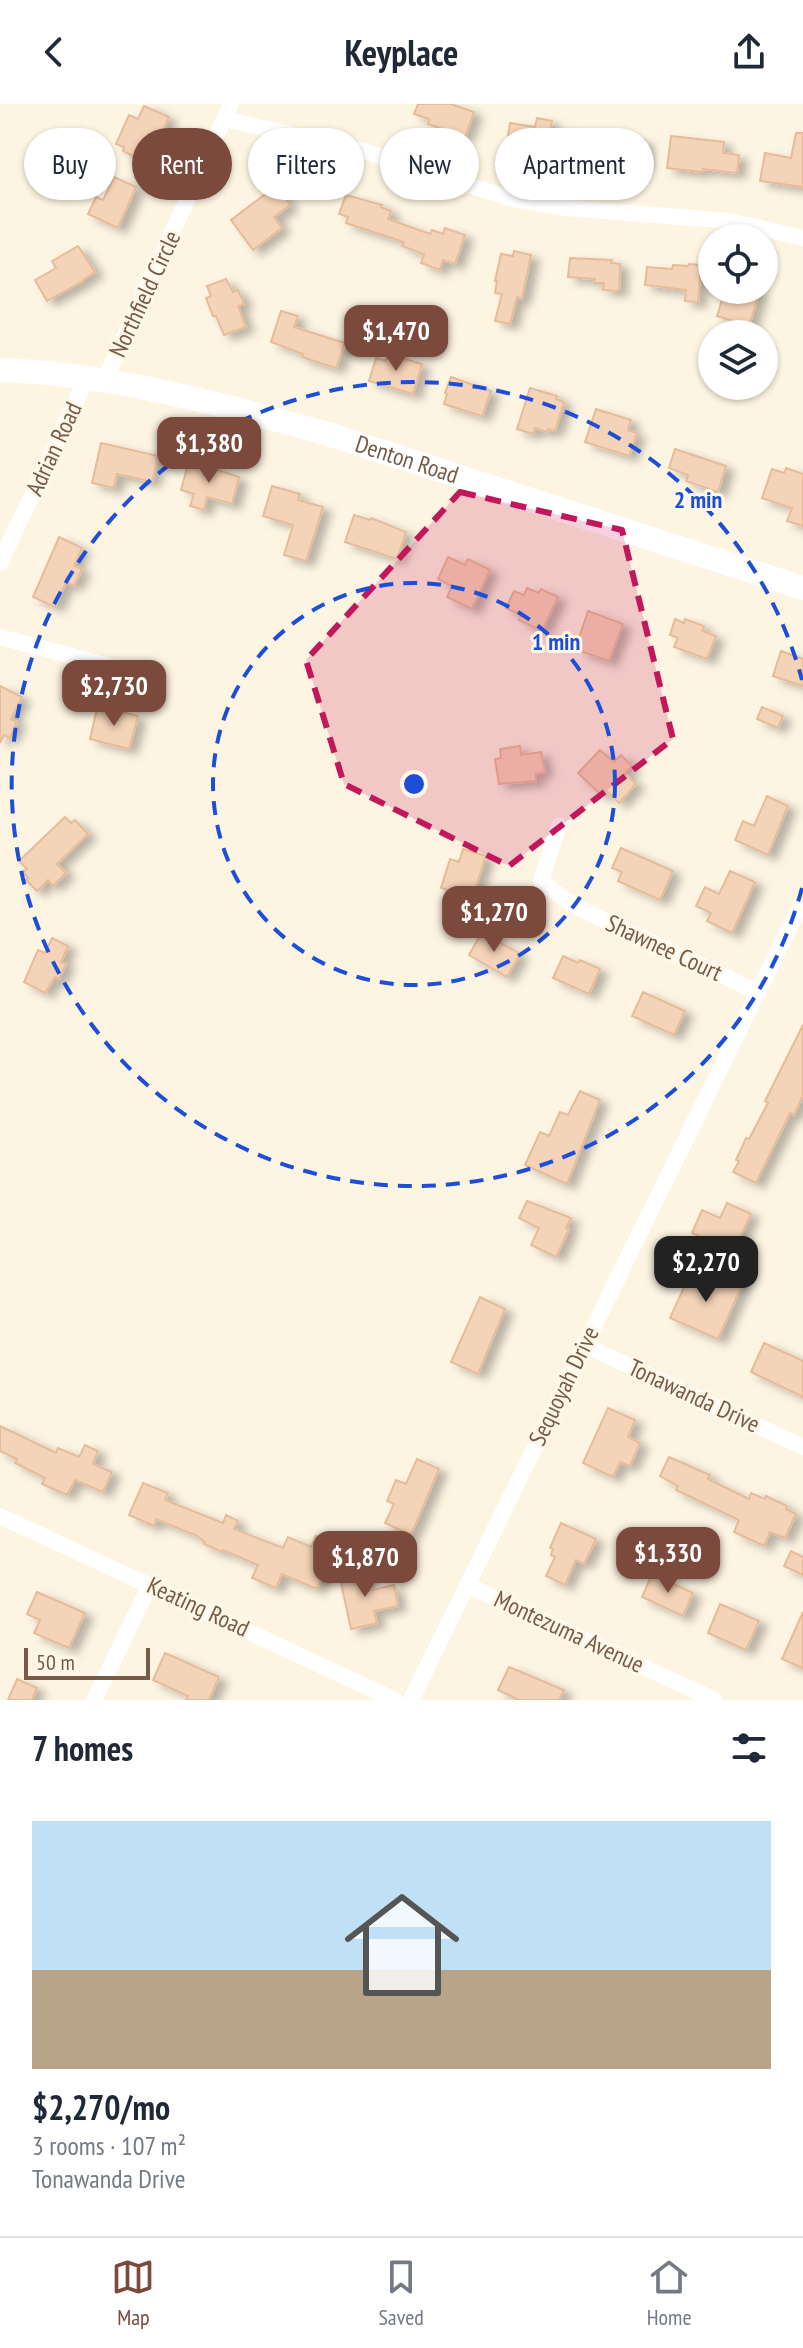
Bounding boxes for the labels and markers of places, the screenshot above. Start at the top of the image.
pin: $1,470 [331,305,461,373]
pin: $1,380 [144,417,274,485]
pin: $2,730 [49,660,179,728]
centre of rings [400,770,428,798]
pin: $1,270 [429,886,559,954]
pin: $2,270 [641,1236,771,1304]
pin: $1,330 [603,1527,733,1595]
pin: $1,870 [300,1531,430,1599]

